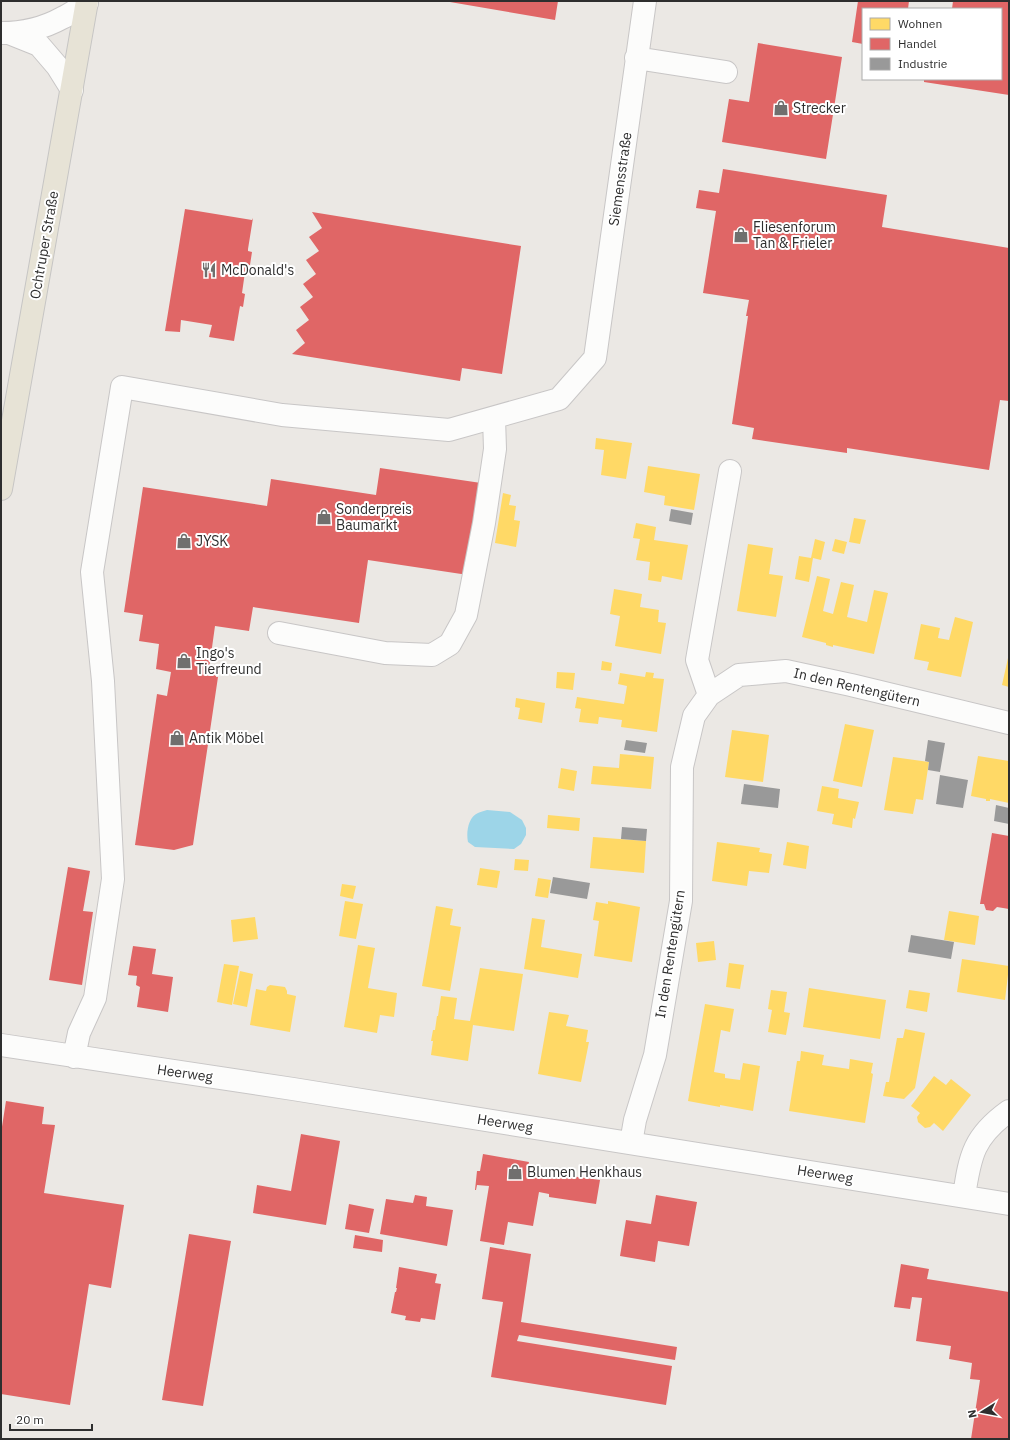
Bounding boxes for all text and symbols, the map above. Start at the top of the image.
legend [862,8,1002,80]
text: Wohnen [898,16,942,31]
text: Handel [898,36,937,51]
text: Industrie [898,56,948,71]
shop icon: Strecker [772,99,790,117]
place label: Strecker [793,99,846,117]
street label: Siemensstraße [604,131,636,227]
street label: Ochtruper Straße [26,189,62,300]
place label: Fliesenforum Tan & Frieler [753,218,836,252]
shop icon: Fliesenforum Tan & Frieler [732,226,750,244]
restaurant icon: McDonald's [200,261,218,279]
place label: McDonald's [221,261,294,279]
place label: Sonderpreis Baumarkt [336,500,412,534]
shop icon: Sonderpreis Baumarkt [315,508,333,526]
shop icon: JYSK [175,532,193,550]
place label: JYSK [196,532,228,550]
place label: Ingo's Tierfreund [196,644,262,678]
shop icon: Ingo's Tierfreund [175,652,193,670]
street label: In den Rentengütern [792,664,922,710]
shop icon: Antik Möbel [168,729,186,747]
place label: Antik Möbel [189,729,264,747]
street label: In den Rentengütern [651,889,689,1019]
street label: Heerweg [156,1060,215,1086]
street label: Heerweg [476,1110,535,1136]
street label: Heerweg [796,1161,855,1187]
shop icon: Blumen Henkhaus [506,1163,524,1181]
place label: Blumen Henkhaus [527,1163,642,1181]
north arrow [962,1392,1002,1432]
scale bar [10,1406,92,1432]
text: N [965,1409,980,1419]
text: 20 m [16,1412,44,1427]

